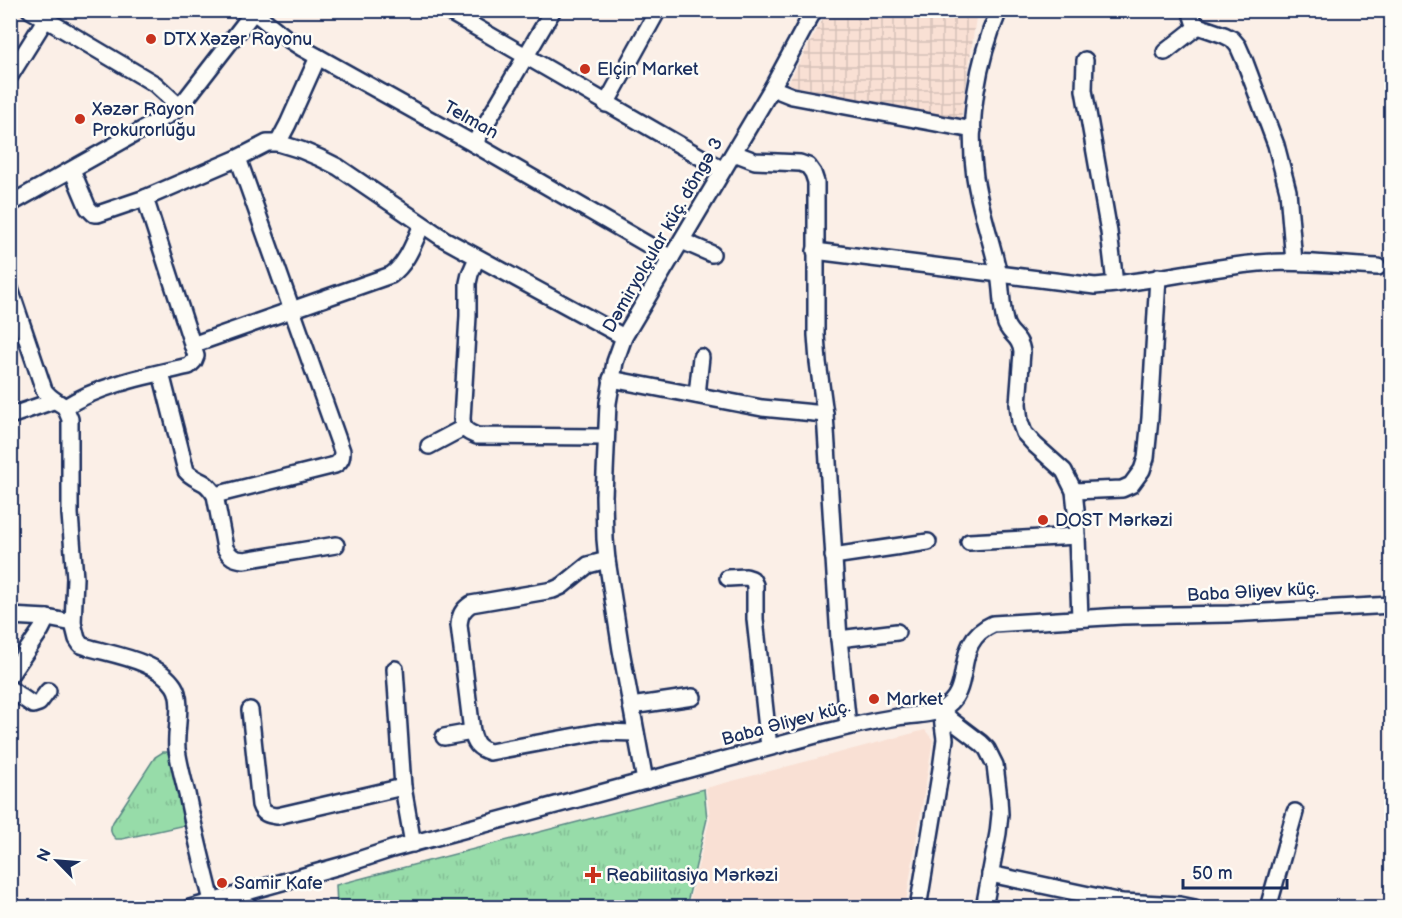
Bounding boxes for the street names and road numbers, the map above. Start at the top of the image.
street label: Telman [440,97,502,143]
street label: Dəmiryolçular küç. döngə 3 [599,134,727,336]
street label: Baba Əliyev küç. [1186,578,1320,606]
street label: Baba Əliyev küç. [719,696,853,750]

